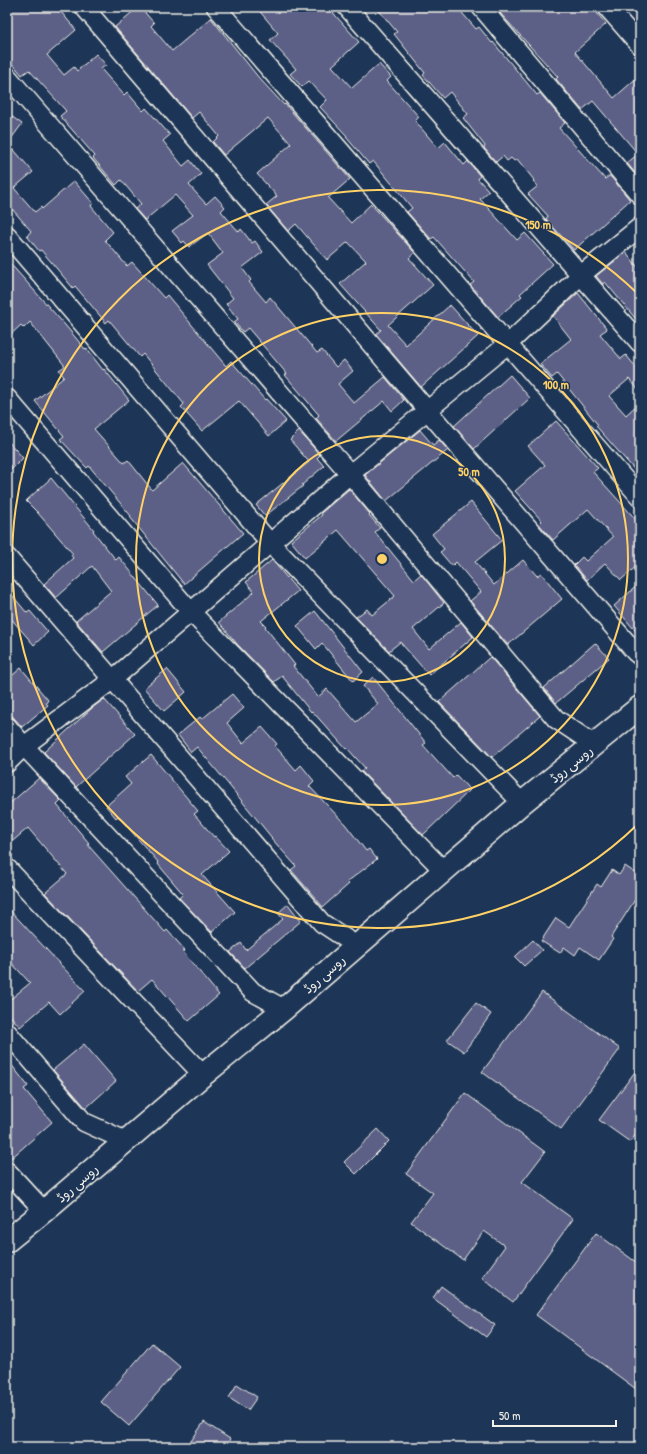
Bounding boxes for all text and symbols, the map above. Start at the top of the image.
text: 150 m [525,216,551,233]
text: 100 m [543,376,569,393]
text: 50 m [458,463,480,480]
centre of rings [375,552,389,566]
street label: روسی روڈ [546,741,597,788]
street label: روسی روڈ [299,951,350,998]
street label: روسی روڈ [52,1160,103,1207]
scale bar [493,1402,616,1428]
text: 50 m [499,1407,520,1424]

